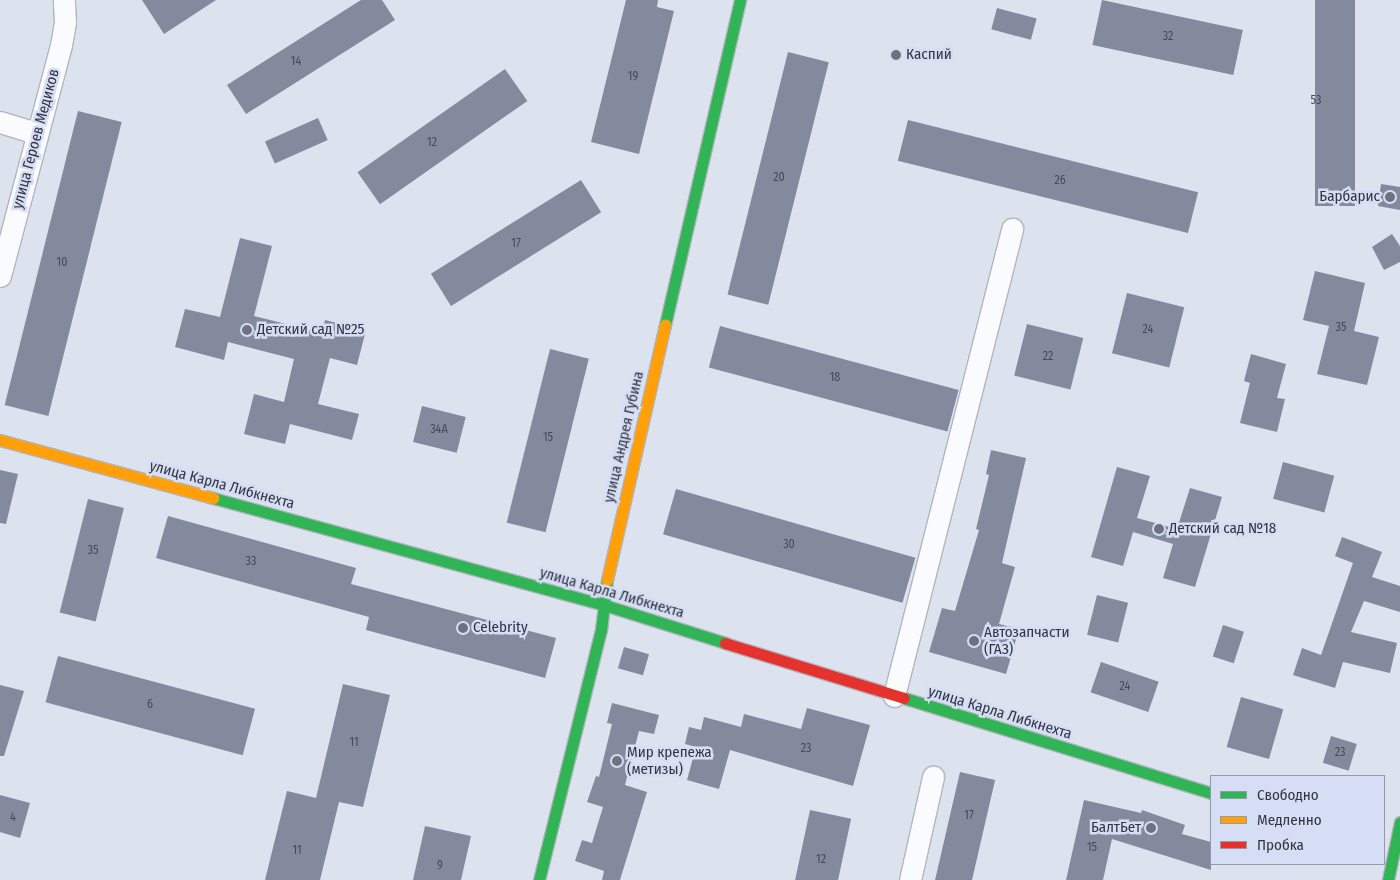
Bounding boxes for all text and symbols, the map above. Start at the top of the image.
house number: 32 [1163,30,1173,44]
place label: Каспий [906,46,952,64]
marker: Каспий [890,49,902,61]
house number: 14 [291,55,301,69]
street label: улица Героев Медиков [9,67,63,211]
house number: 19 [628,70,638,84]
house number: 53 [1311,94,1321,108]
house number: 12 [427,136,437,150]
house number: 20 [773,171,785,185]
house number: 26 [1054,174,1066,188]
place label: Барбарис [1319,188,1380,206]
marker: Барбарис [1384,191,1396,203]
house number: 17 [511,237,521,251]
house number: 10 [57,256,67,270]
place label: Детский сад №25 [257,321,365,339]
house number: 35 [1336,321,1346,335]
house number: 24 [1143,323,1153,337]
marker: Детский сад №25 [241,324,253,336]
house number: 22 [1043,350,1053,364]
street label: улица Андрея Губина [600,370,648,504]
house number: 18 [830,371,840,385]
house number: 34А [430,423,448,437]
house number: 15 [543,431,553,445]
street label: улица Карла Либкнехта [148,457,296,513]
place label: Детский сад №18 [1169,520,1276,538]
marker: Детский сад №18 [1153,523,1165,535]
house number: 30 [783,538,795,552]
house number: 35 [88,544,98,558]
house number: 33 [246,555,256,569]
street label: улица Карла Либкнехта [538,564,686,622]
place label: Celebrity [473,619,528,637]
marker: Celebrity [457,622,469,634]
place label: Автозапчасти (ГАЗ) [984,623,1069,658]
marker: Автозапчасти (ГАЗ) [968,635,980,647]
house number: 24 [1120,680,1130,694]
street label: улица Карла Либкнехта [926,683,1074,743]
house number: 6 [147,698,153,712]
house number: 11 [349,736,359,750]
house number: 23 [801,742,811,756]
place label: Мир крепежа (метизы) [627,743,712,778]
house number: 23 [1335,746,1345,760]
marker: Мир крепежа (метизы) [611,755,623,767]
legend [1210,775,1385,865]
text: Свободно [1257,786,1319,804]
house number: 17 [964,809,974,823]
house number: 4 [10,811,16,825]
text: Медленно [1257,811,1322,829]
place label: БалтБет [1091,819,1141,837]
marker: БалтБет [1145,822,1157,834]
text: Пробка [1257,836,1304,854]
house number: 15 [1087,841,1097,855]
house number: 11 [292,844,302,858]
house number: 12 [816,853,826,867]
house number: 9 [437,859,443,873]

